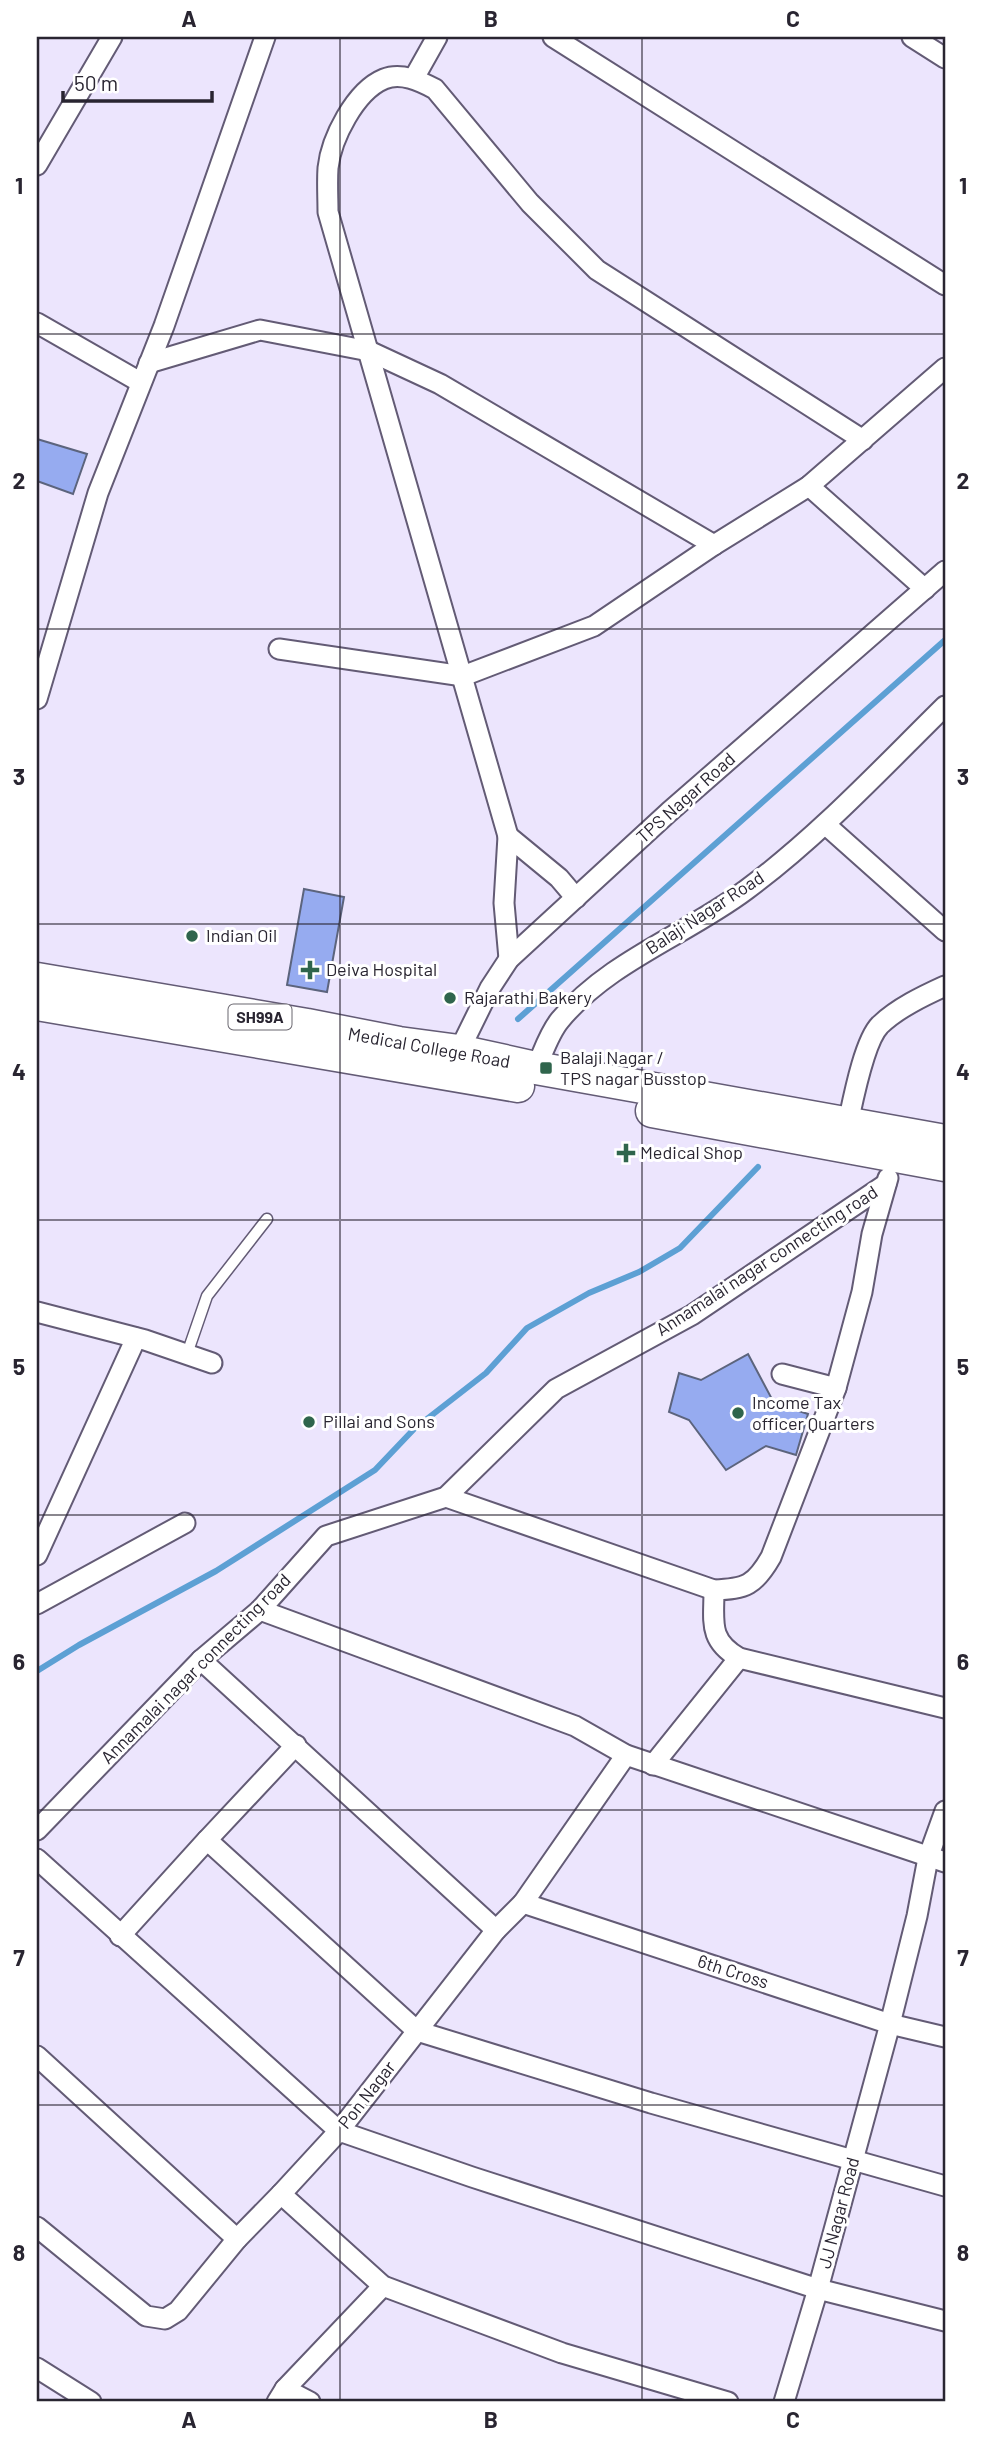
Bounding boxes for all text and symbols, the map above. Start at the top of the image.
text: A [181,4,197,32]
text: B [484,4,498,32]
text: C [786,4,800,32]
scale bar [63,60,212,104]
text: 50 m [74,70,118,95]
text: 1 [15,171,23,199]
text: 1 [959,171,967,199]
text: 2 [13,466,25,494]
text: 2 [957,466,969,494]
street label: TPS Nagar Road [631,747,739,847]
text: 3 [13,762,25,790]
text: 3 [957,762,969,790]
street label: Balaji Nagar Road [641,866,768,959]
place label: Indian Oil [206,924,277,946]
marker: Indian Oil [184,928,200,944]
place label: Deiva Hospital [326,958,437,980]
marker: Deiva Hospital [300,960,320,980]
place label: Rajarathi Bakery [464,986,592,1008]
marker: Rajarathi Bakery [442,990,458,1006]
road number: SH99A [229,1004,292,1030]
street label: Medical College Road [346,1022,512,1072]
place label: Balaji Nagar / TPS nagar Busstop [560,1046,707,1089]
text: 4 [12,1057,26,1085]
text: 4 [956,1057,970,1085]
marker: Balaji Nagar / TPS nagar Busstop [538,1060,554,1076]
place label: Medical Shop [640,1141,743,1163]
marker: Medical Shop [618,1145,634,1161]
street label: Annamalai nagar connecting road [652,1180,881,1340]
text: 5 [13,1352,25,1380]
text: 5 [957,1352,969,1380]
place label: Income Tax officer Quarters [752,1391,875,1434]
marker: Income Tax officer Quarters [730,1405,746,1421]
place label: Pillai and Sons [323,1410,435,1432]
marker: Pillai and Sons [301,1414,317,1430]
street label: Annamalai nagar connecting road [96,1569,295,1768]
text: 6 [13,1647,25,1675]
text: 6 [957,1647,969,1675]
text: 7 [13,1943,25,1971]
text: 7 [957,1943,969,1971]
street label: 6th Cross [695,1949,772,1993]
street label: Pon Nagar [333,2056,400,2133]
street label: JJ Nagar Road [813,2155,863,2271]
text: 8 [13,2238,25,2266]
text: 8 [957,2238,969,2266]
text: A [181,2405,197,2433]
text: B [484,2405,498,2433]
text: C [786,2405,800,2433]

